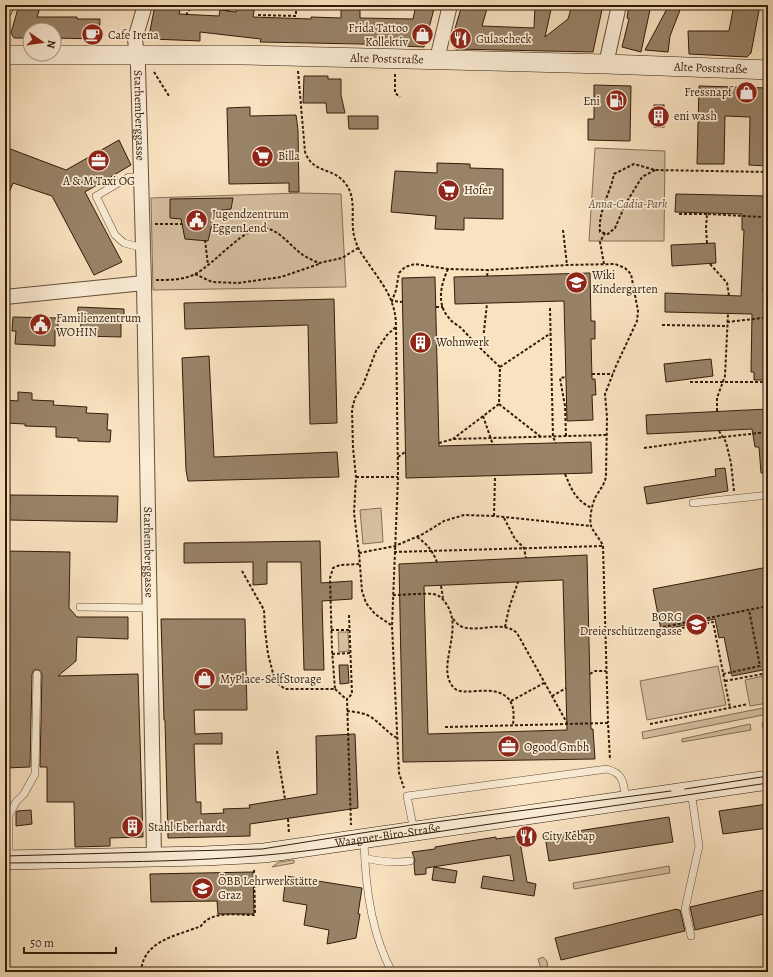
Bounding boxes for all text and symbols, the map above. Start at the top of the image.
place label: Frida Tattoo Kollektiv [348,20,409,50]
north arrow [22,22,62,62]
cafe icon: Cafe Irena [80,22,106,48]
shop icon: Frida Tattoo Kollektiv [410,22,436,48]
restaurant icon: Gulascheck [448,26,474,52]
place label: Cafe Irena [108,27,159,43]
place label: Gulascheck [476,31,532,47]
text: N [43,39,59,50]
street label: Alte Poststraße [349,50,424,67]
street label: Alte Poststraße [673,58,748,77]
street label: Starhemberggasse [130,70,149,161]
shop icon: Fressnapf [734,79,760,105]
place label: Fressnapf [684,84,734,100]
fuel station icon: Eni [603,88,629,114]
place label: Eni [583,93,600,109]
building icon: eni wash [646,103,672,129]
place label: eni wash [674,108,717,124]
supermarket icon: Billa [250,143,276,169]
office icon: A & M Taxi OG [86,147,112,173]
place label: Billa [278,148,300,164]
place label: A & M Taxi OG [62,173,135,189]
supermarket icon: Hofer [435,177,461,203]
place label: Hofer [464,182,493,198]
park label: Anna-Cadia-Park [588,196,668,212]
place label: Jugendzentrum EggenLend [212,206,289,236]
public building icon: Jugendzentrum EggenLend [184,208,210,234]
place label: Wiki Kindergarten [591,267,658,297]
school or university icon: Wiki Kindergarten [564,269,590,295]
place label: Familienzentrum WOHIN [55,310,141,340]
public building icon: Familienzentrum WOHIN [27,312,53,338]
building icon: Wohnwerk [407,329,433,355]
place label: Wohnwerk [435,334,489,350]
street label: Starhemberggasse [140,507,157,598]
place label: BORG Dreierschützengasse [580,609,682,639]
school or university icon: BORG Dreierschützengasse [684,611,710,637]
shop icon: MyPlace-SelfStorage [192,666,218,692]
place label: MyPlace-SelfStorage [220,671,321,687]
office icon: Ogood Gmbh [495,734,521,760]
place label: Ogood Gmbh [524,739,590,755]
building icon: Stahl Eberhardt [120,814,146,840]
place label: Stahl Eberhardt [148,819,226,835]
street label: Waagner-Biro-Straße [333,820,441,851]
restaurant icon: City Kebap [513,823,539,849]
place label: City Kebap [542,828,595,844]
place label: ÖBB Lehrwerkstätte Graz [218,873,318,903]
school or university icon: ÖBB Lehrwerkstätte Graz [189,875,215,901]
scale bar [24,929,116,955]
text: 50 m [30,935,54,951]

